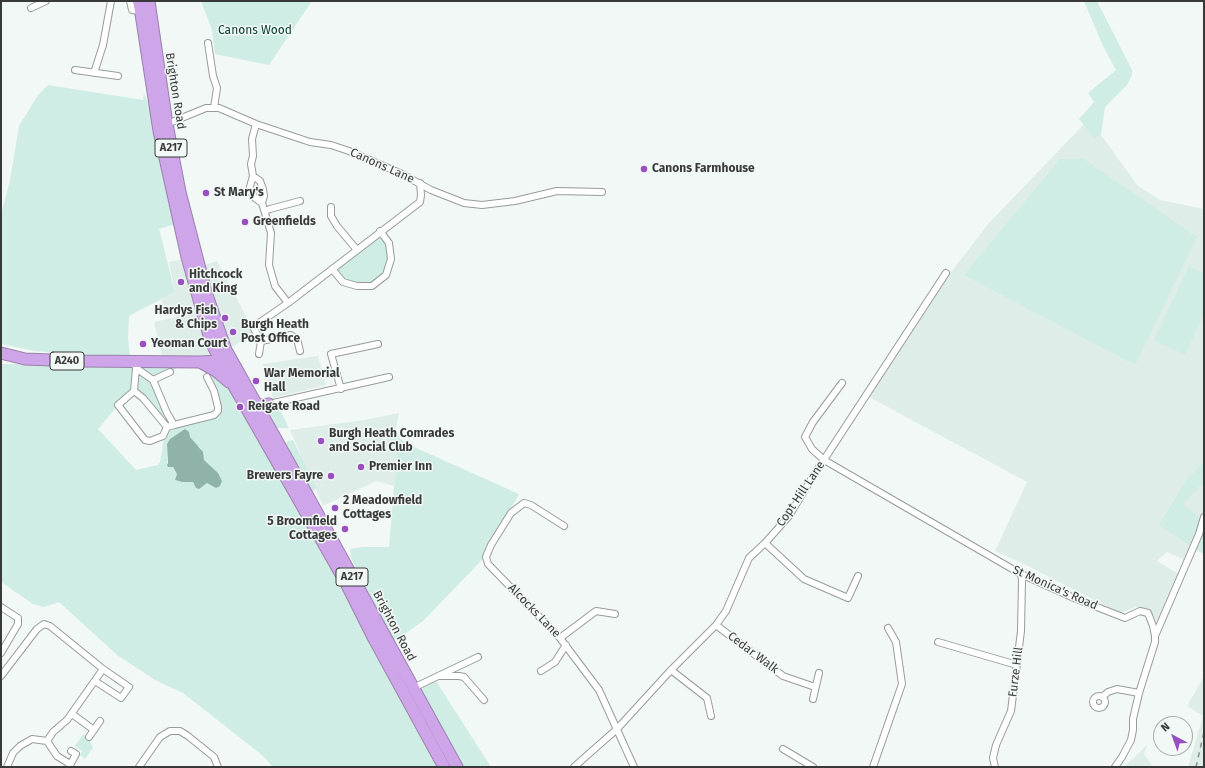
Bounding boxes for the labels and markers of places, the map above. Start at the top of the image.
place label: Canons Farmhouse [652,162,755,176]
marker: Canons Farmhouse [639,164,649,174]
place label: St Mary's [214,186,264,200]
marker: St Mary's [201,188,211,198]
place label: Greenfields [253,215,316,229]
marker: Greenfields [240,217,250,227]
place label: Hitchcock and King [189,268,242,296]
marker: Hitchcock and King [176,277,186,287]
place label: Hardys Fish & Chips [154,304,217,332]
marker: Hardys Fish & Chips [220,313,230,323]
place label: Burgh Heath Post Office [241,318,309,346]
marker: Burgh Heath Post Office [228,327,238,337]
place label: Yeoman Court [151,337,227,351]
marker: Yeoman Court [138,339,148,349]
place label: War Memorial Hall [264,367,339,395]
marker: War Memorial Hall [251,376,261,386]
place label: Reigate Road [248,400,320,414]
marker: Reigate Road [235,402,245,412]
place label: Burgh Heath Comrades and Social Club [329,427,454,455]
marker: Burgh Heath Comrades and Social Club [316,436,326,446]
place label: Premier Inn [369,460,432,474]
marker: Premier Inn [356,462,366,472]
place label: Brewers Fayre [247,469,323,483]
marker: Brewers Fayre [326,471,336,481]
place label: 2 Meadowfield Cottages [343,494,422,522]
marker: 2 Meadowfield Cottages [330,503,340,513]
place label: 5 Broomfield Cottages [267,515,337,543]
marker: 5 Broomfield Cottages [340,524,350,534]

